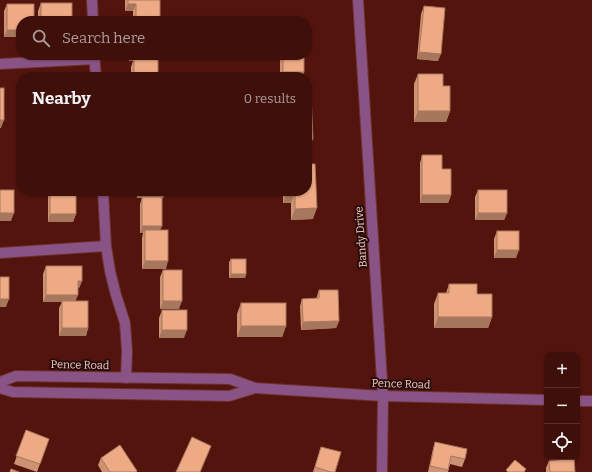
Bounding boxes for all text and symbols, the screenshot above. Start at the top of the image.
search box [16,16,312,60]
icon: search [30,27,52,49]
text: Search here [62,29,145,47]
text: Nearby [32,88,91,109]
text: 0 results [244,91,296,106]
street label: Bandy Drive [352,206,370,268]
map controls [544,352,580,460]
button: + [544,352,580,388]
street label: Pence Road [50,358,110,372]
street label: Pence Road [371,376,431,392]
button: − [544,388,580,424]
button: locate [544,424,580,460]

